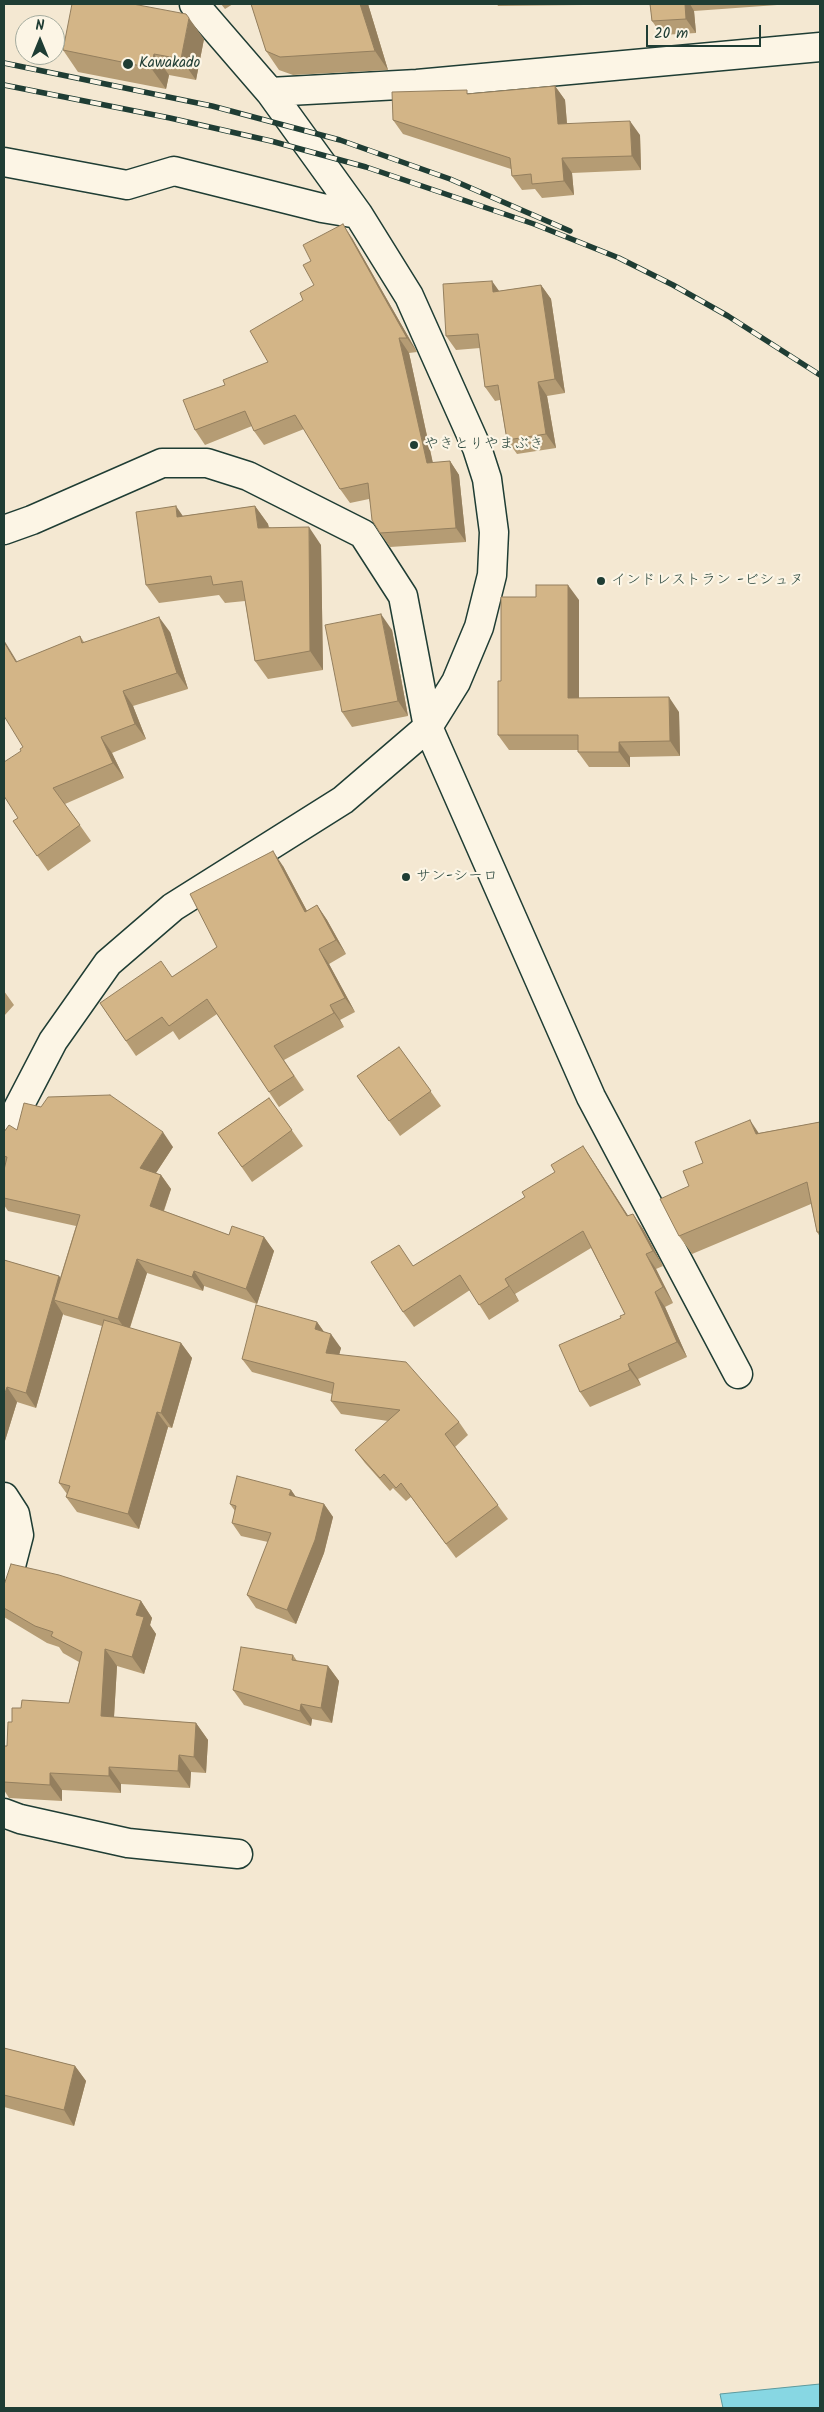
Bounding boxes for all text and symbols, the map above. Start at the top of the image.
north arrow [15,15,65,65]
text: N [36,15,44,37]
scale bar [649,15,764,47]
text: 20 m [654,22,688,46]
place label: Kawakado [139,55,200,73]
marker: Kawakado [121,57,135,71]
place label: やきとりやまぶき [424,436,544,454]
marker: やきとりやまぶき [408,439,420,451]
place label: インドレストラン -ビシュヌ [611,572,804,590]
marker: インドレストラン -ビシュヌ [595,575,607,587]
place label: サン-シーロ [416,868,498,886]
marker: サン-シーロ [400,871,412,883]

